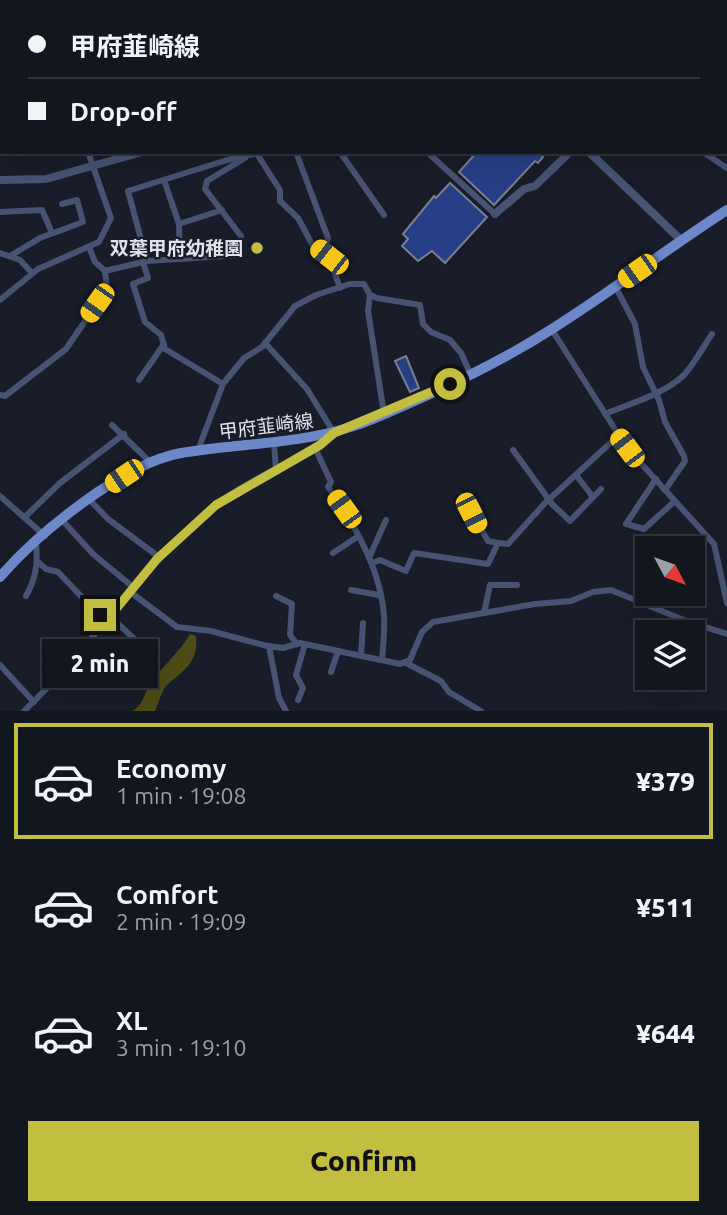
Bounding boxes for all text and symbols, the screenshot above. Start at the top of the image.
text: 甲府韮崎線 [70,32,200,61]
text: Drop-off [70,97,177,126]
car [306,236,353,278]
place label: 双葉甲府幼稚園 [110,237,243,259]
marker: 双葉甲府幼稚園 [249,240,265,256]
car [614,250,661,292]
car [77,280,118,326]
route start [434,368,466,400]
street label: 甲府韮崎線 [218,409,314,443]
car [606,425,649,471]
car [101,456,148,496]
car [324,486,365,532]
car [453,490,490,536]
north arrow [635,536,705,606]
map controls [635,536,705,690]
route end [84,599,116,631]
button: layers [635,620,705,690]
callout: 2 min [42,640,158,688]
text: 2 min [71,651,129,676]
icon: car [32,750,95,813]
text: Economy [116,754,226,783]
text: ¥379 [636,767,695,796]
text: 1 min · 19:08 [116,783,247,808]
icon: car [32,876,95,939]
text: Comfort [116,880,219,909]
text: ¥511 [636,893,695,922]
text: 2 min · 19:09 [116,909,247,934]
icon: car [32,1002,95,1065]
text: XL [116,1006,147,1035]
text: ¥644 [636,1019,695,1048]
text: 3 min · 19:10 [116,1035,247,1060]
button: Confirm [28,1121,699,1201]

